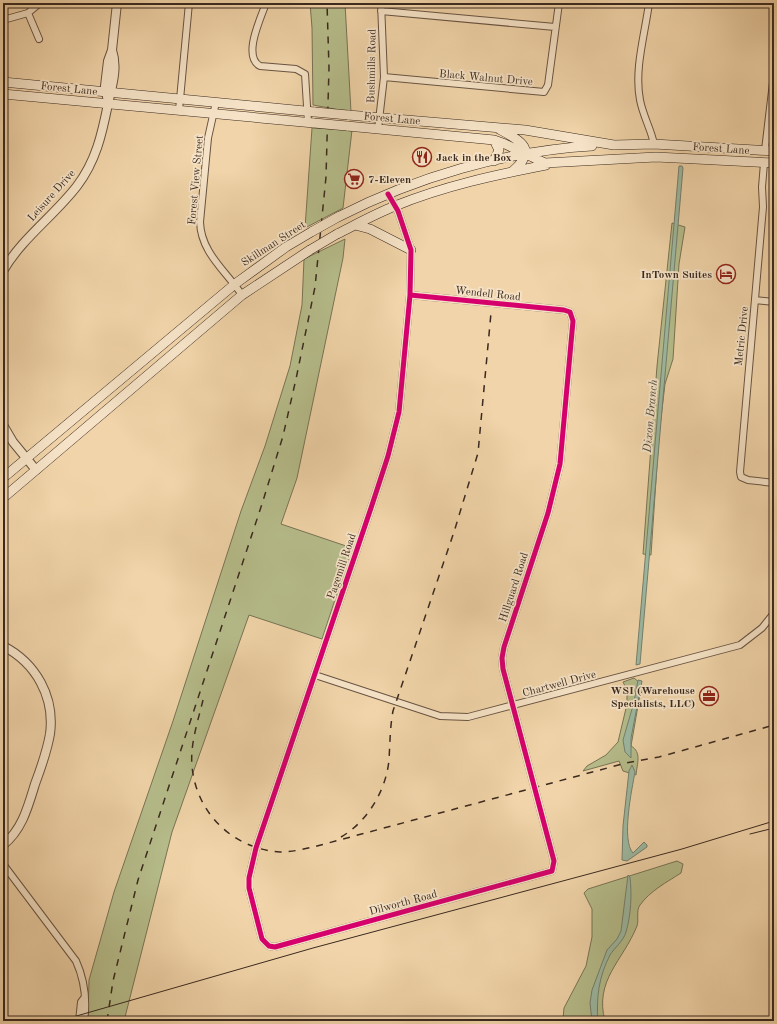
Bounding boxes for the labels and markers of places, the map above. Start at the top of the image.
restaurant icon: Jack in the Box [411,146,433,168]
place label: Jack in the Box [436,153,512,164]
supermarket icon: 7-Eleven [343,168,365,190]
place label: 7-Eleven [368,175,411,186]
hotel icon: InTown Suites [715,263,737,285]
place label: InTown Suites [641,270,712,281]
office icon: WSI (Warehouse Specialists, LLC) [698,685,720,707]
place label: WSI (Warehouse Specialists, LLC) [610,686,695,710]

